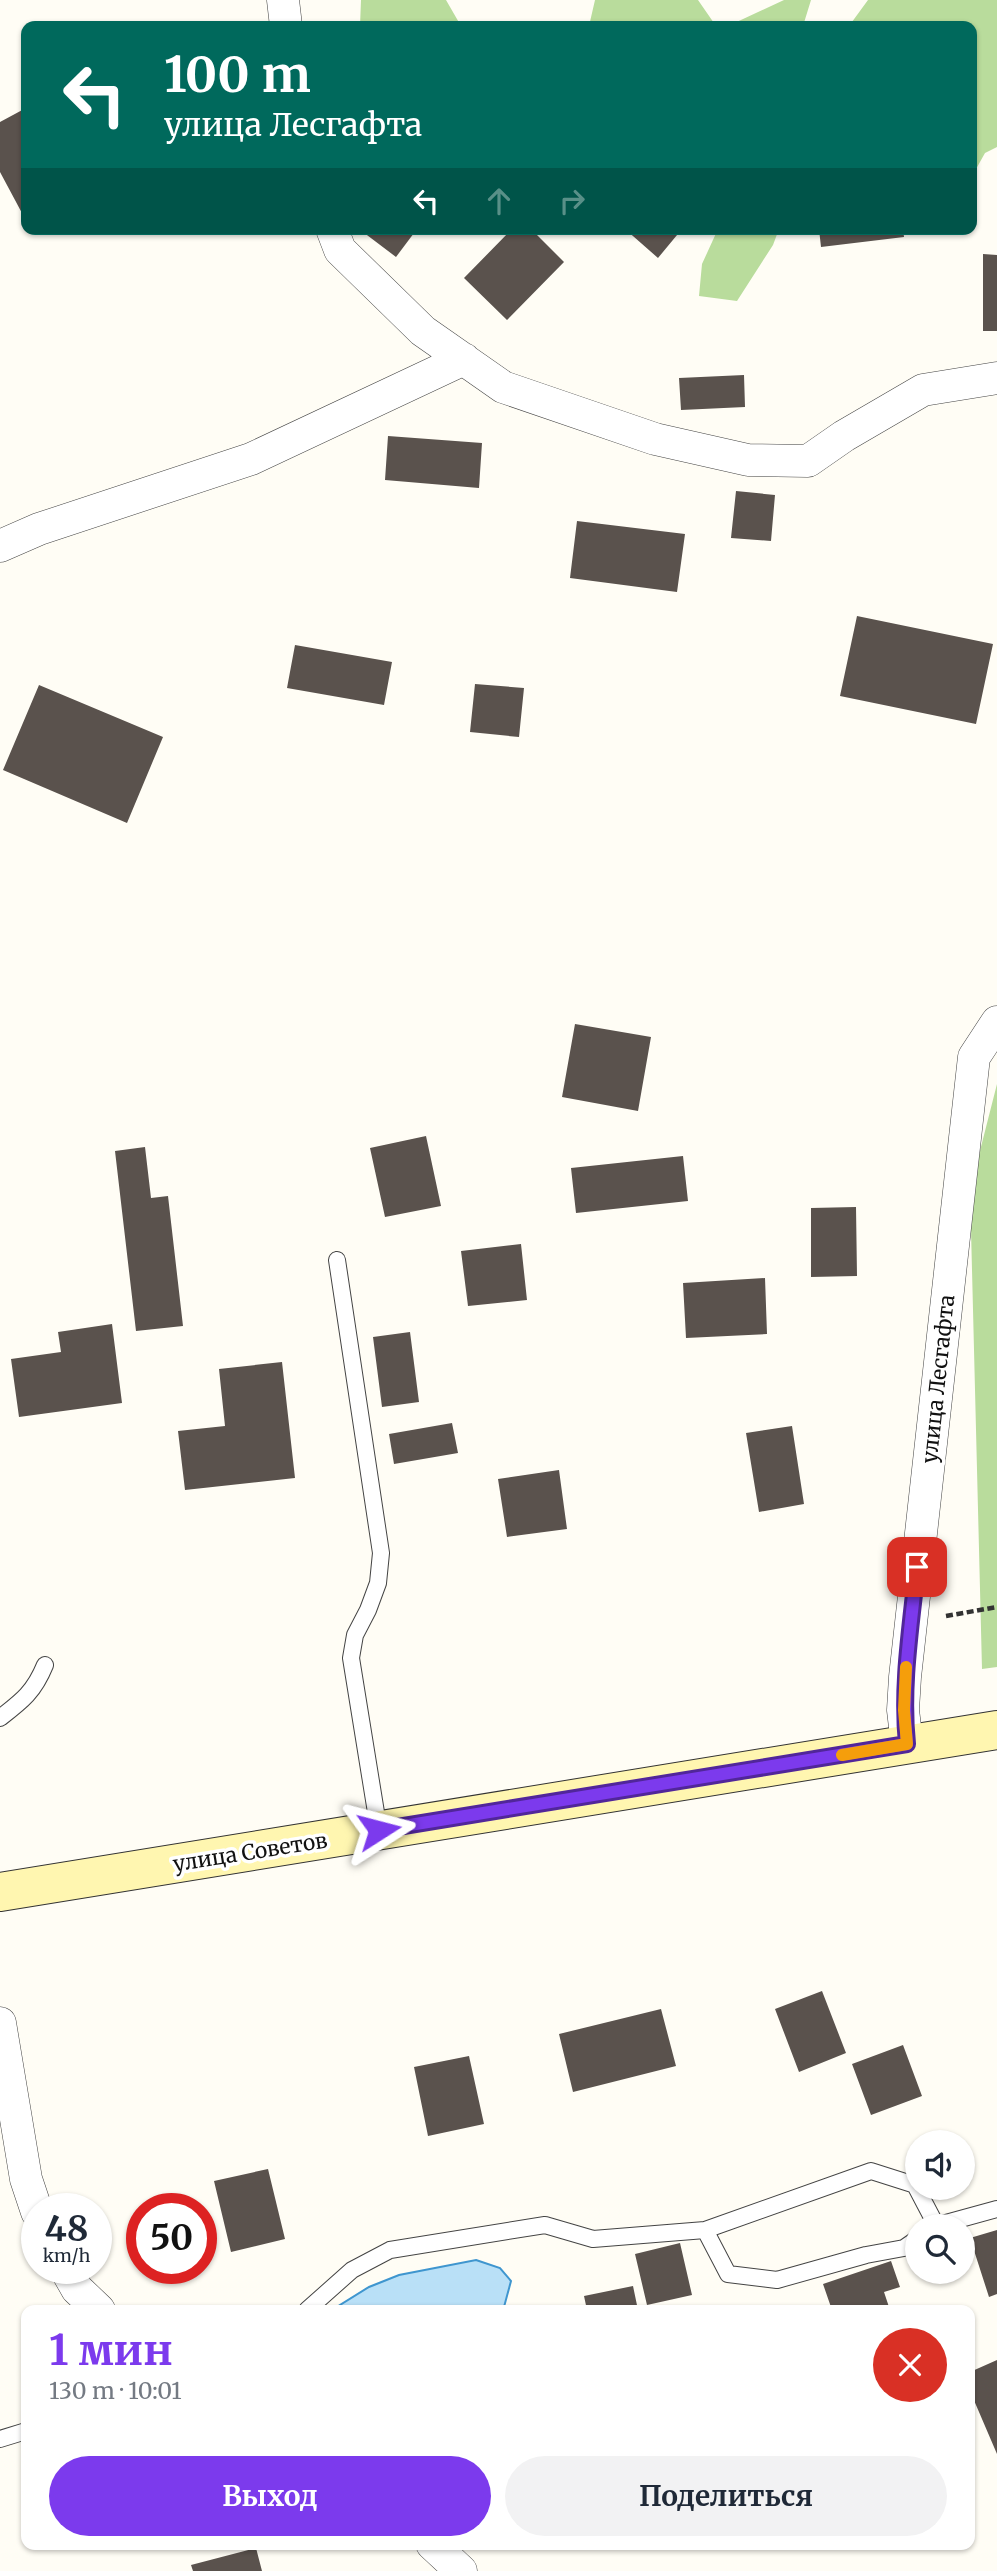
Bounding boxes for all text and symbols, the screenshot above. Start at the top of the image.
text: 100 m [164,44,311,105]
icon: left [49,49,140,140]
text: улица Лесгафта [164,105,422,145]
icon: left [407,182,445,220]
icon: ahead [480,182,518,220]
icon: right [553,182,591,220]
street label: улица Лесгафта [916,1293,960,1465]
pin [887,1537,947,1597]
icon: arrive [898,1548,936,1586]
position arrow [342,1793,416,1867]
street label: улица Советов [171,1826,329,1878]
map controls [905,2130,975,2284]
button: sound [905,2130,975,2200]
speed limit sign: 50 [126,2193,217,2284]
text: 48 [45,2207,88,2251]
button: search [905,2214,975,2284]
text: km/h [43,2244,90,2267]
text: 1 мин [49,2324,173,2376]
button: close [873,2328,947,2402]
text: 130 m · 10:01 [49,2376,182,2405]
button: Выход [49,2456,491,2536]
button: Поделиться [505,2456,947,2536]

